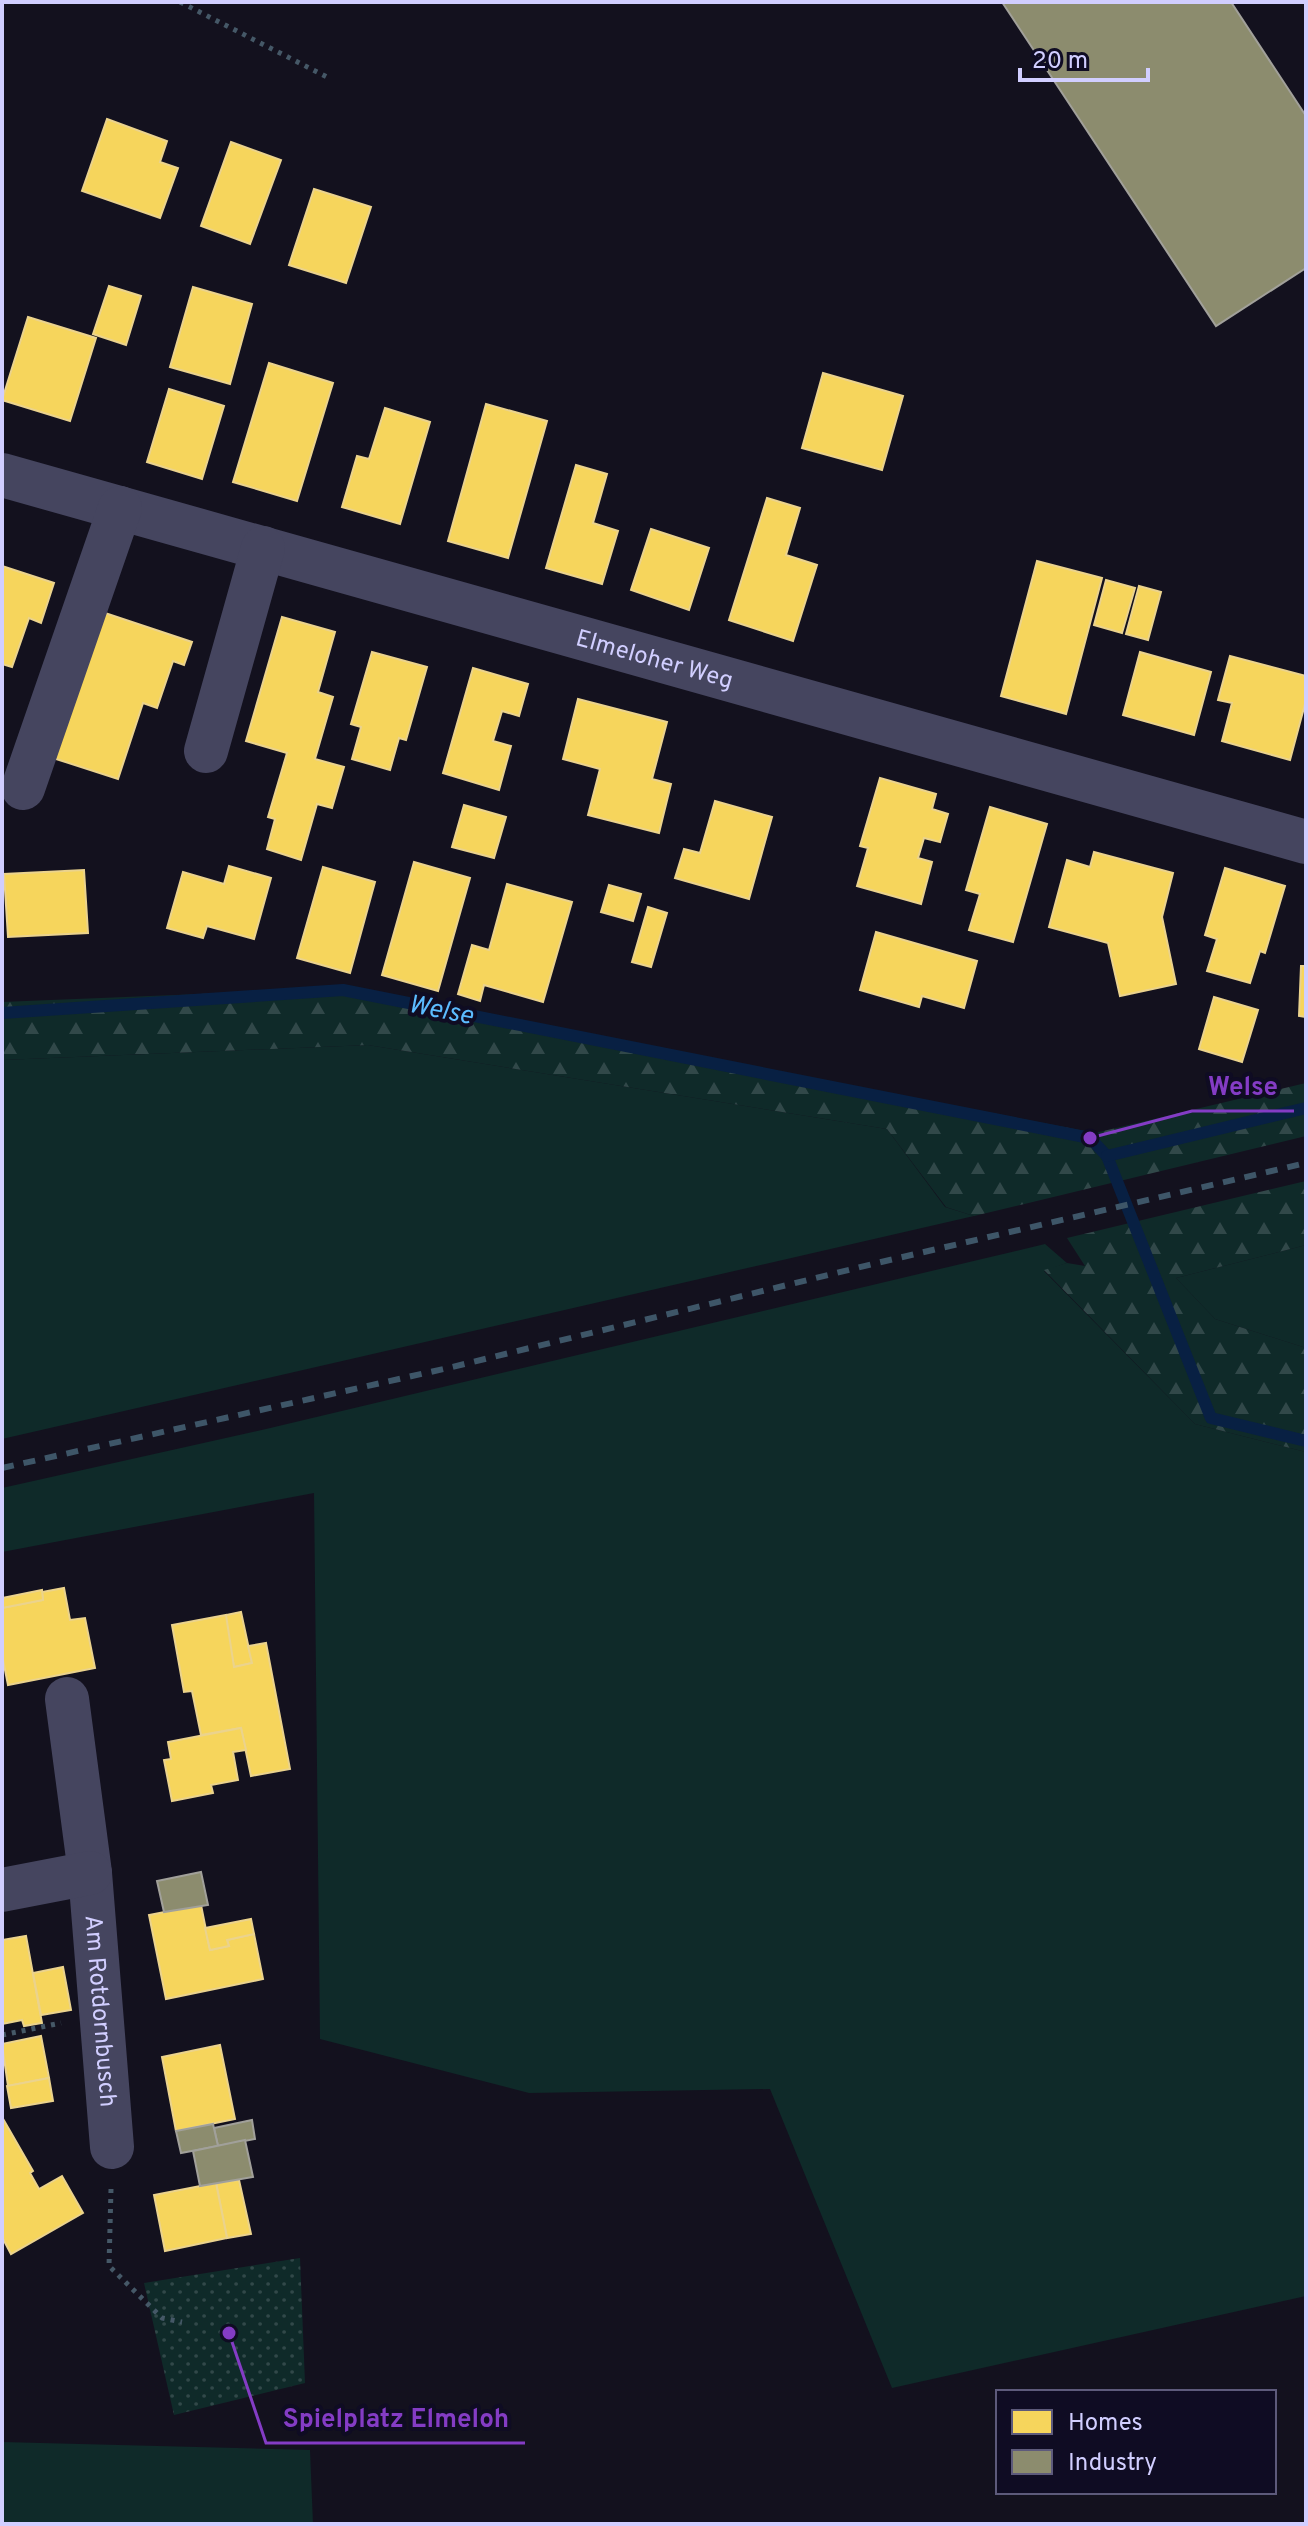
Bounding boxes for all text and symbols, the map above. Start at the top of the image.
scale bar [1020,32,1148,82]
text: 20 m [1032,47,1088,77]
street label: Elmeloher Weg [572,624,736,697]
water label: Welse [405,989,476,1034]
callout: Welse [1192,1061,1294,1111]
text: Welse [1208,1072,1278,1105]
street label: Am Rotdornbusch [76,1914,122,2108]
legend [996,2390,1276,2494]
callout: Spielplatz Elmeloh [266,2393,525,2443]
text: Spielplatz Elmeloh [283,2404,509,2437]
text: Homes [1068,2409,1143,2439]
text: Industry [1068,2449,1157,2479]

